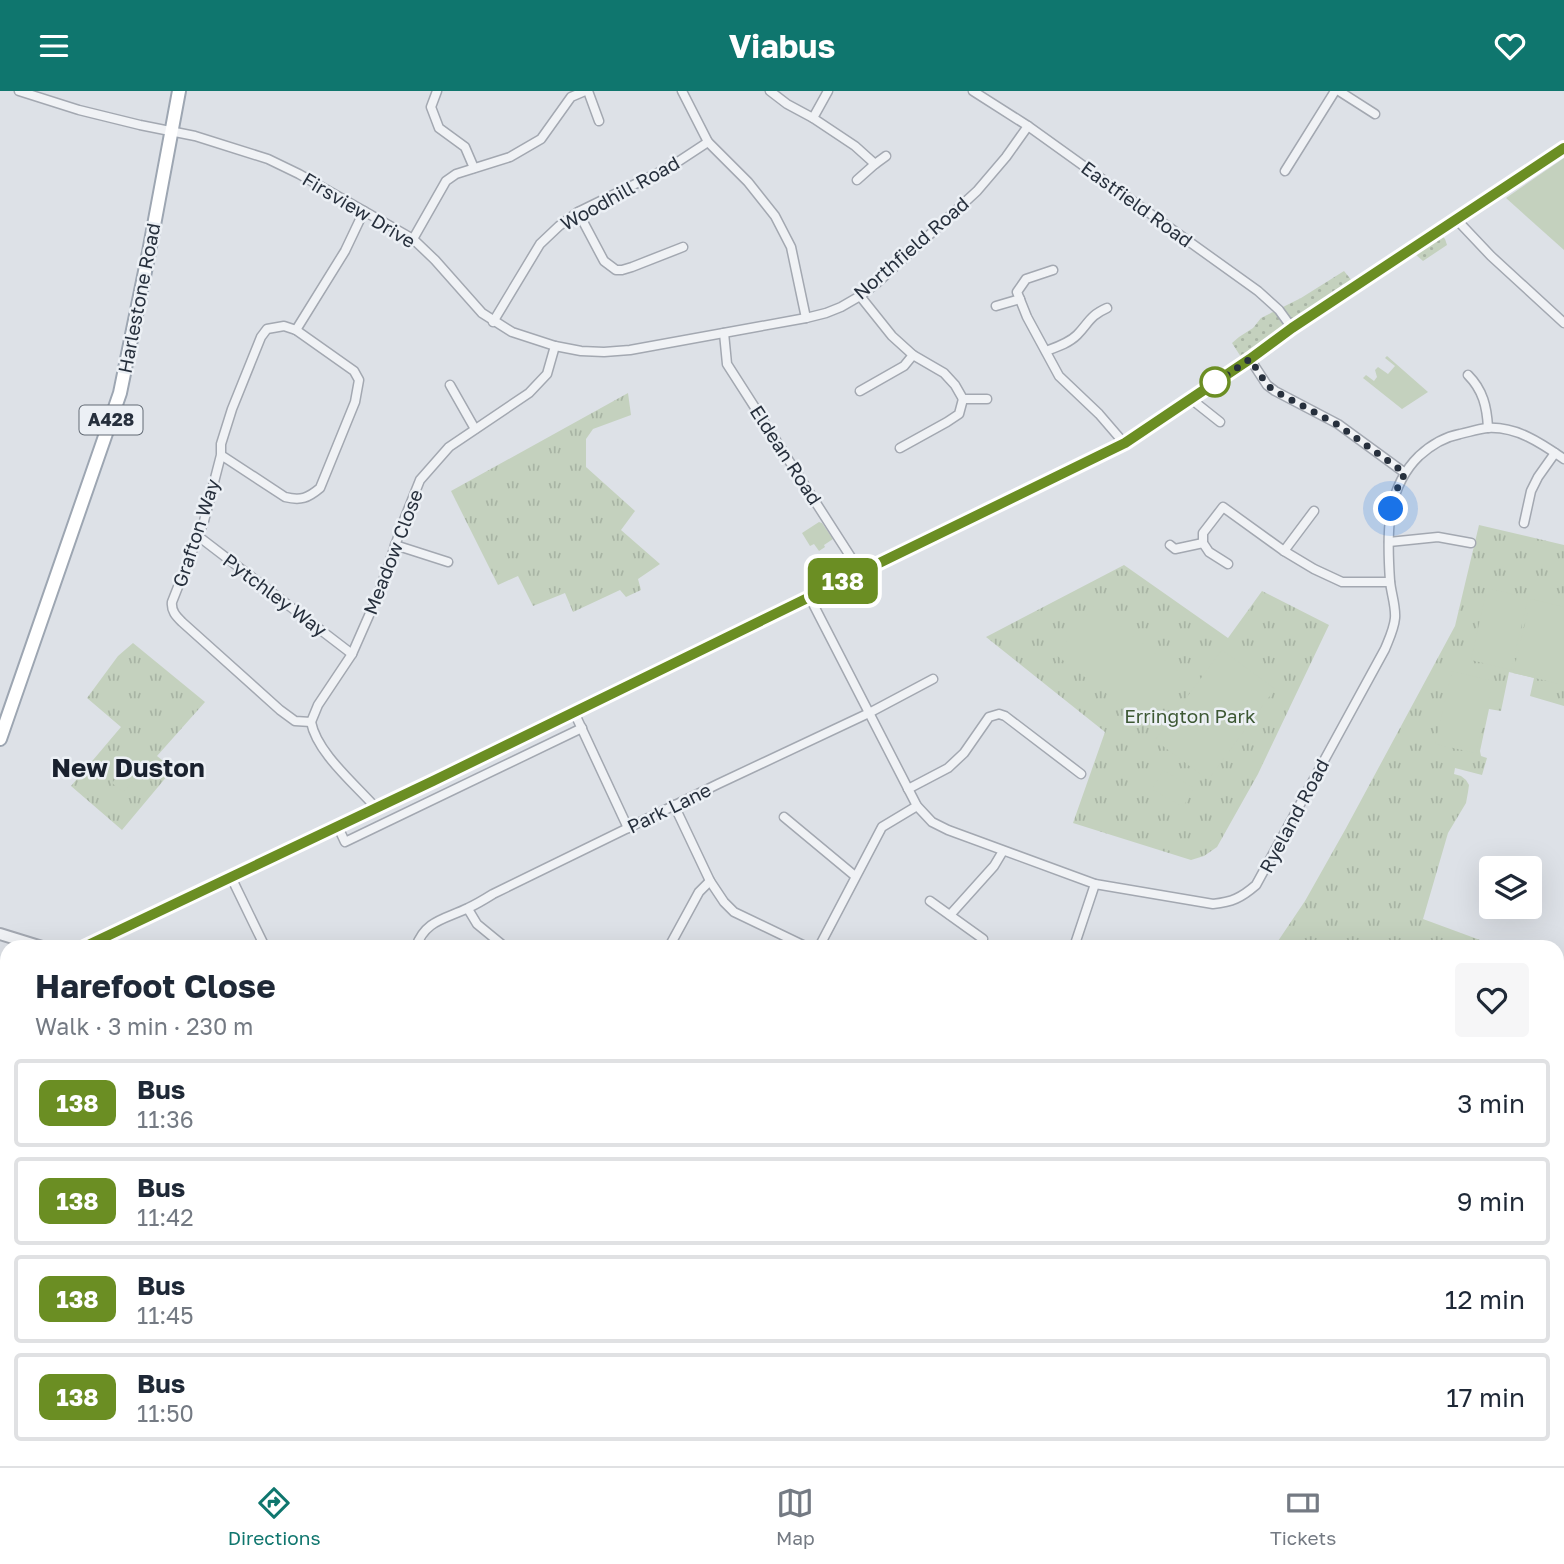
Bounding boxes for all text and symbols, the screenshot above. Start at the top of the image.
icon: menu [35,27,73,65]
text: Viabus [729,27,835,65]
icon: heart [1491,27,1529,65]
street label: Woodhill Road [556,150,683,235]
street label: Eastfield Road [1077,156,1197,252]
street label: Firsview Drive [299,167,420,252]
street label: Northfield Road [848,191,973,304]
street label: Harlestone Road [113,221,164,375]
unlabelled marker [1200,367,1230,397]
street label: Eldean Road [746,401,827,509]
road number: A428 [80,405,142,435]
street label: Grafton Way [167,476,224,590]
street label: Meadow Close [358,486,427,618]
your location [1373,491,1408,526]
street label: Pytchley Way [219,548,332,641]
line badge: 138 [803,558,883,604]
text: 138 [822,566,864,595]
park label: Errington Park [1124,704,1256,727]
district label: New Duston [51,752,205,783]
street label: Ryeland Road [1254,755,1333,877]
street label: Park Lane [623,777,714,838]
map controls [1479,856,1542,919]
button: layers [1479,856,1542,919]
button: heart [1455,963,1529,1037]
text: Harefoot Close [35,966,276,1005]
text: Walk · 3 min · 230 m [35,1012,253,1040]
text: Bus [137,1074,185,1105]
text: 138 [56,1088,99,1117]
text: 3 min [1457,1088,1525,1119]
text: 11:36 [137,1105,194,1133]
text: Bus [137,1172,185,1203]
text: 138 [56,1186,99,1215]
text: 9 min [1457,1186,1525,1217]
text: 11:42 [137,1203,194,1231]
text: Bus [137,1270,185,1301]
text: 138 [56,1284,99,1313]
text: 12 min [1445,1284,1525,1315]
text: 11:45 [137,1301,194,1329]
text: Bus [137,1368,185,1399]
text: 138 [56,1382,99,1411]
text: 17 min [1446,1382,1525,1413]
text: 11:50 [137,1399,194,1427]
tab: Directions [228,1484,321,1549]
tab: Map [776,1484,815,1549]
tab: Tickets [1270,1484,1336,1549]

